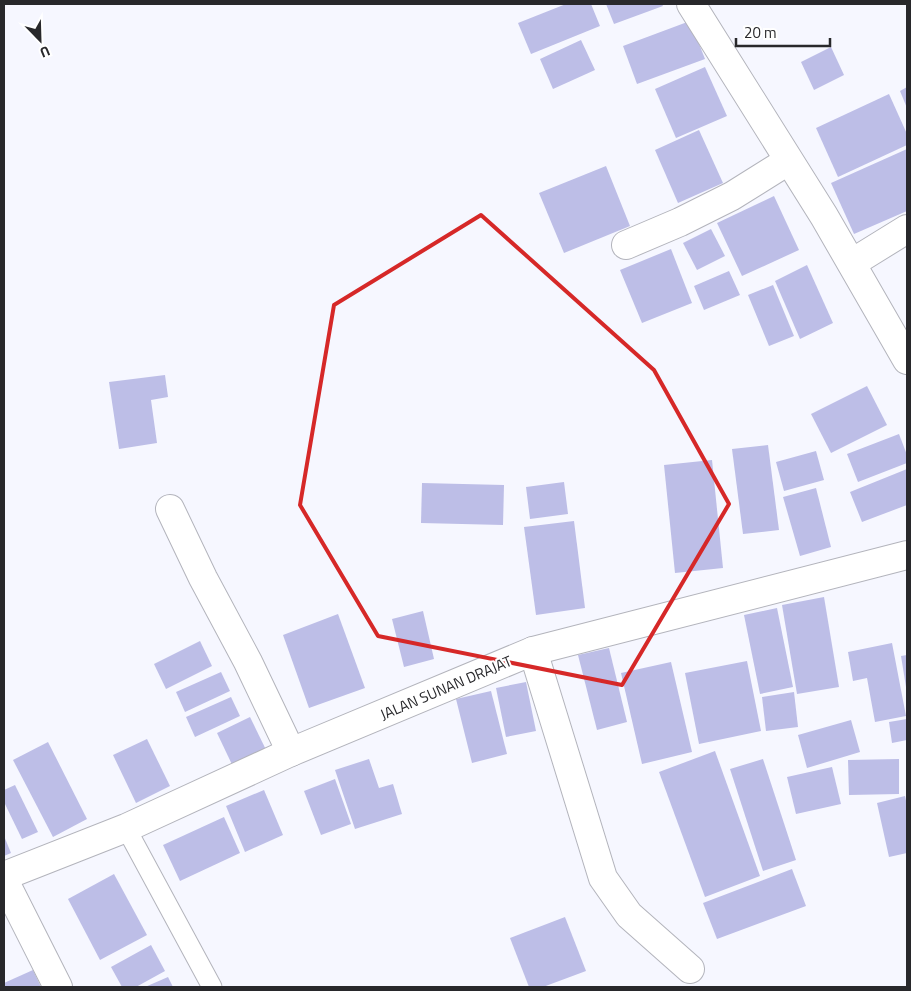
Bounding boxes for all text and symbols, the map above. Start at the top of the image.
north arrow [15,15,65,65]
scale bar [736,15,830,47]
text: 20 m [744,21,777,44]
text: U [37,41,54,64]
street label: JALAN SUNAN DRAJAT [376,649,515,726]

